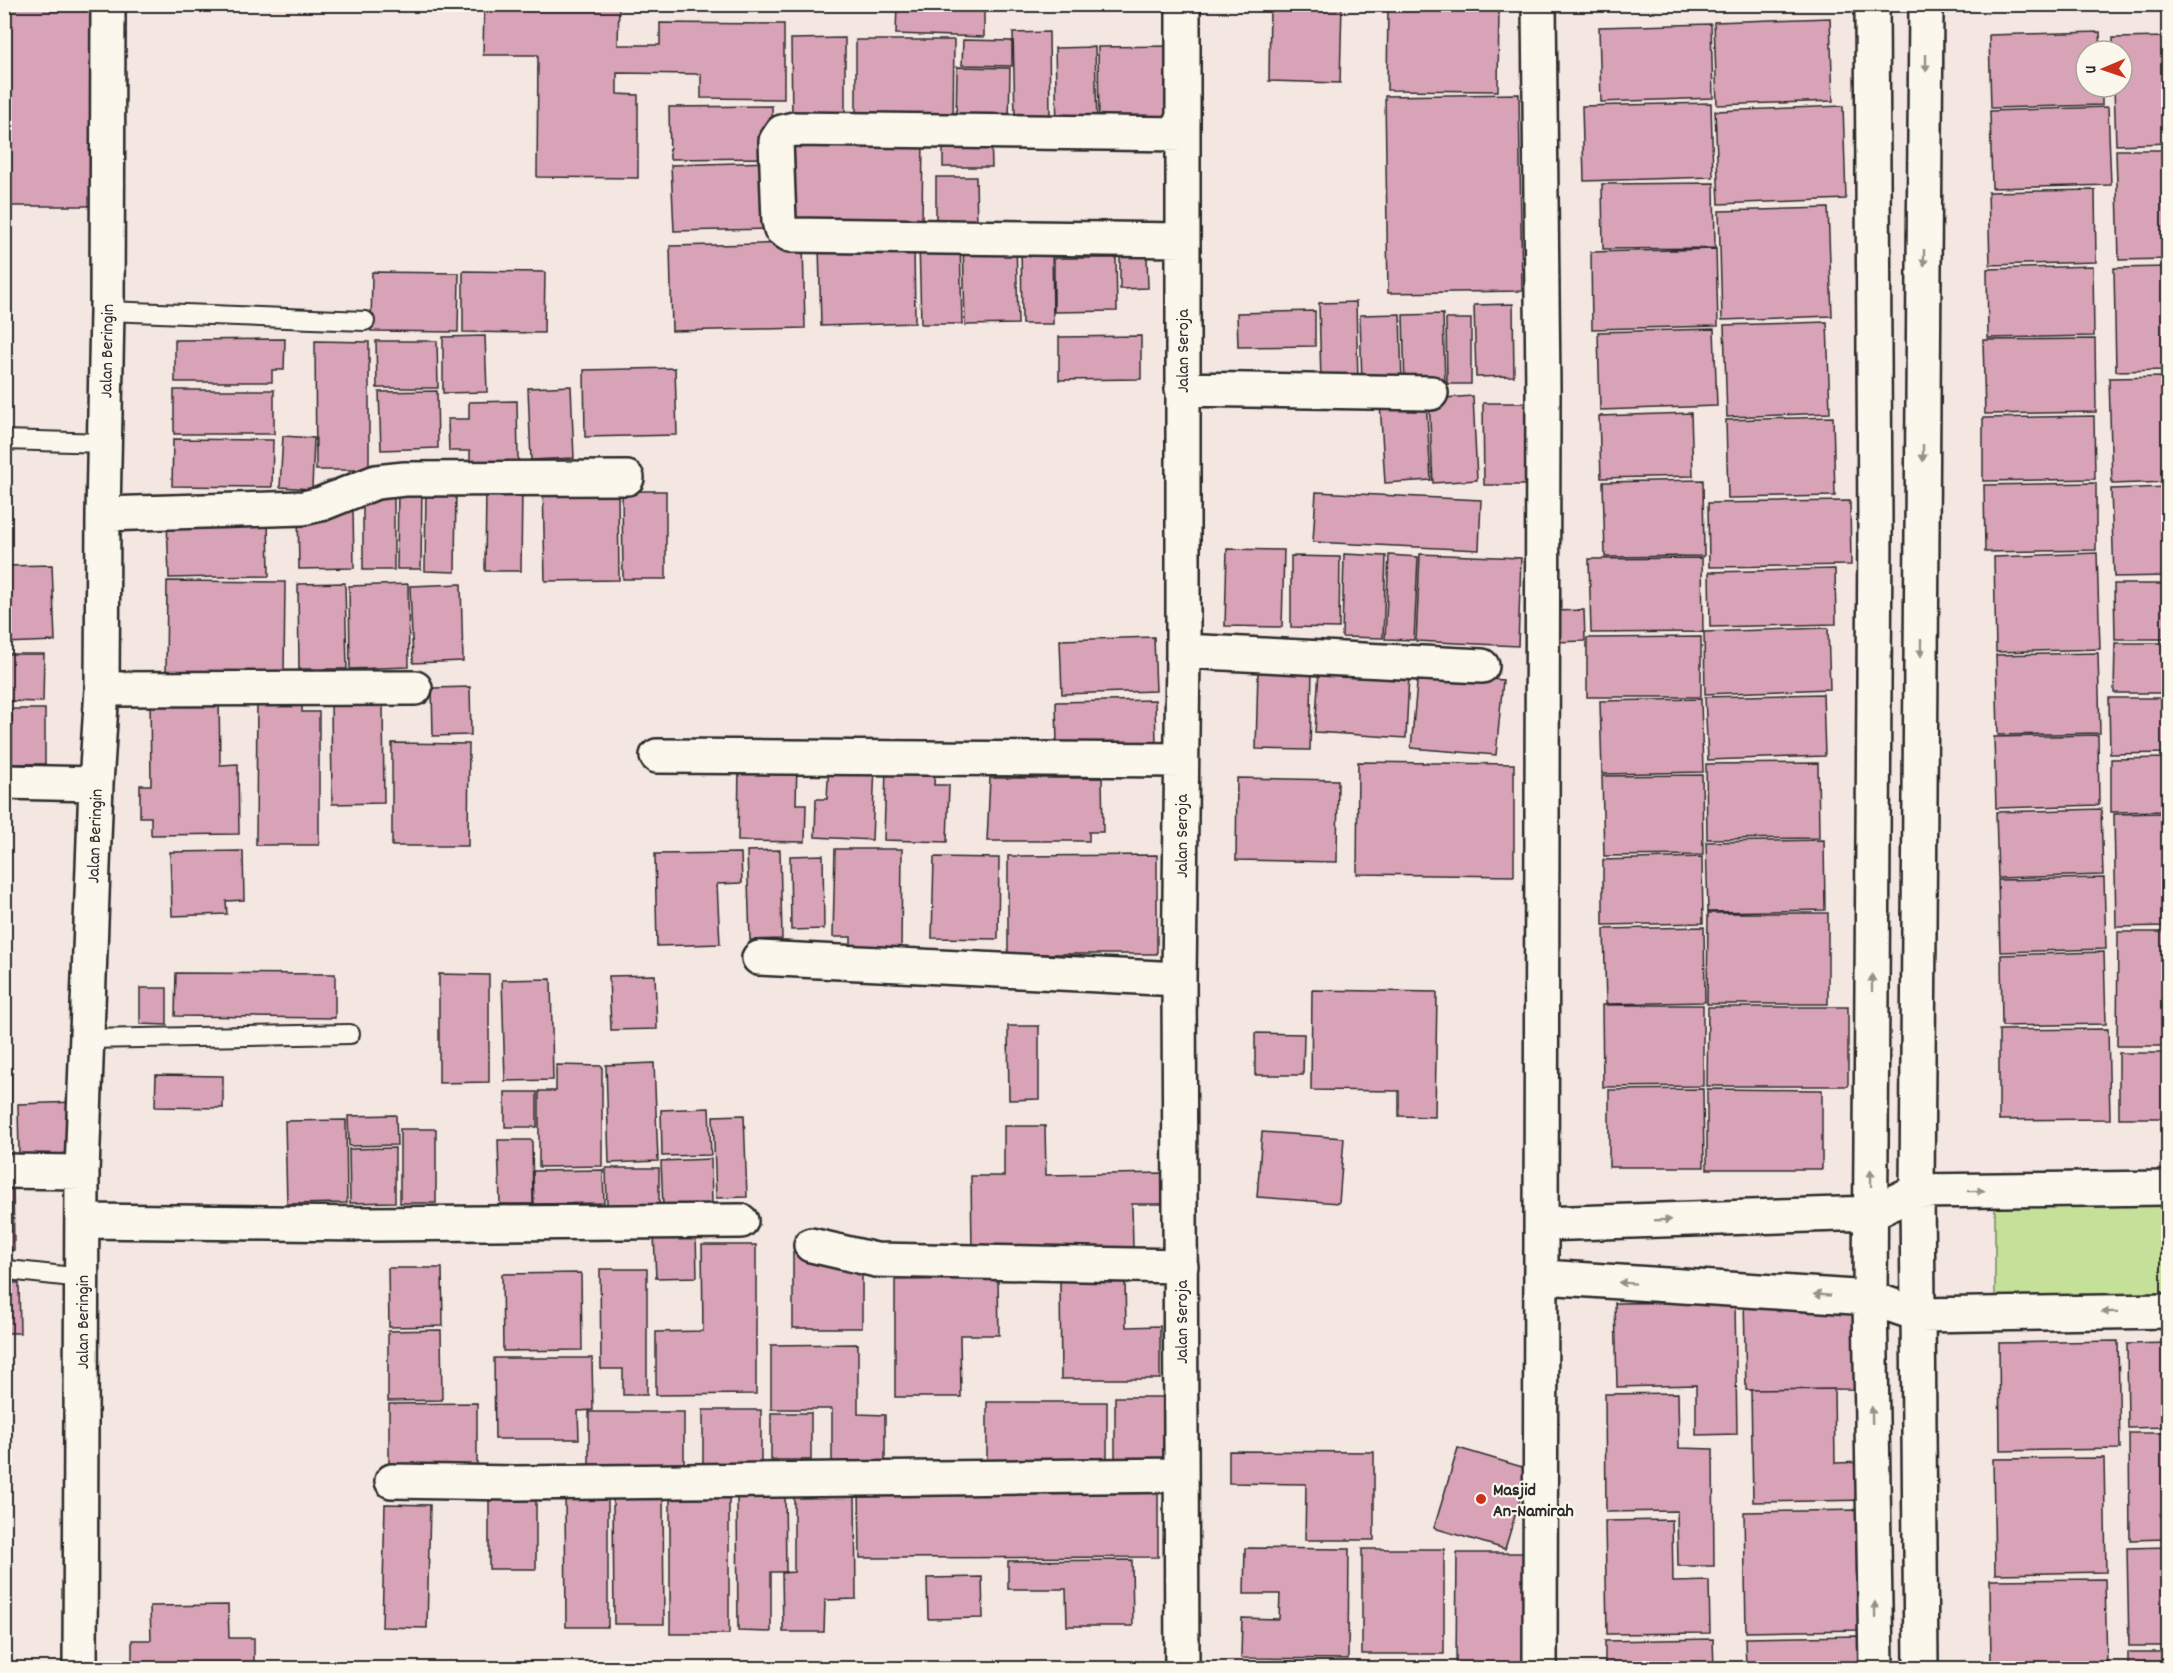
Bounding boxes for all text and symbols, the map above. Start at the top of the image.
north arrow [2074,39,2134,99]
one-way arrow [1921,53,1931,72]
text: U [2080,65,2103,74]
one-way arrow [1919,248,1929,267]
street label: Jalan Beringin [95,304,122,398]
street label: Jalan Seroja [1172,309,1197,393]
one-way arrow [1918,443,1928,462]
one-way arrow [1916,638,1926,657]
street label: Jalan Beringin [82,788,111,884]
street label: Jalan Seroja [1171,794,1196,878]
one-way arrow [1867,974,1877,993]
one-way arrow [1866,1169,1876,1188]
one-way arrow [1966,1186,1985,1195]
one-way arrow [1654,1215,1673,1224]
street label: Jalan Beringin [72,1275,97,1369]
one-way arrow [1618,1278,1637,1287]
street label: Jalan Seroja [1171,1280,1196,1364]
one-way arrow [1812,1290,1831,1300]
one-way arrow [2101,1307,2120,1317]
one-way arrow [1867,1406,1877,1425]
place label: Masjid An-Namirah [1493,1479,1574,1525]
marker: Masjid An-Namirah [1474,1492,1488,1506]
one-way arrow [1871,1601,1880,1620]

